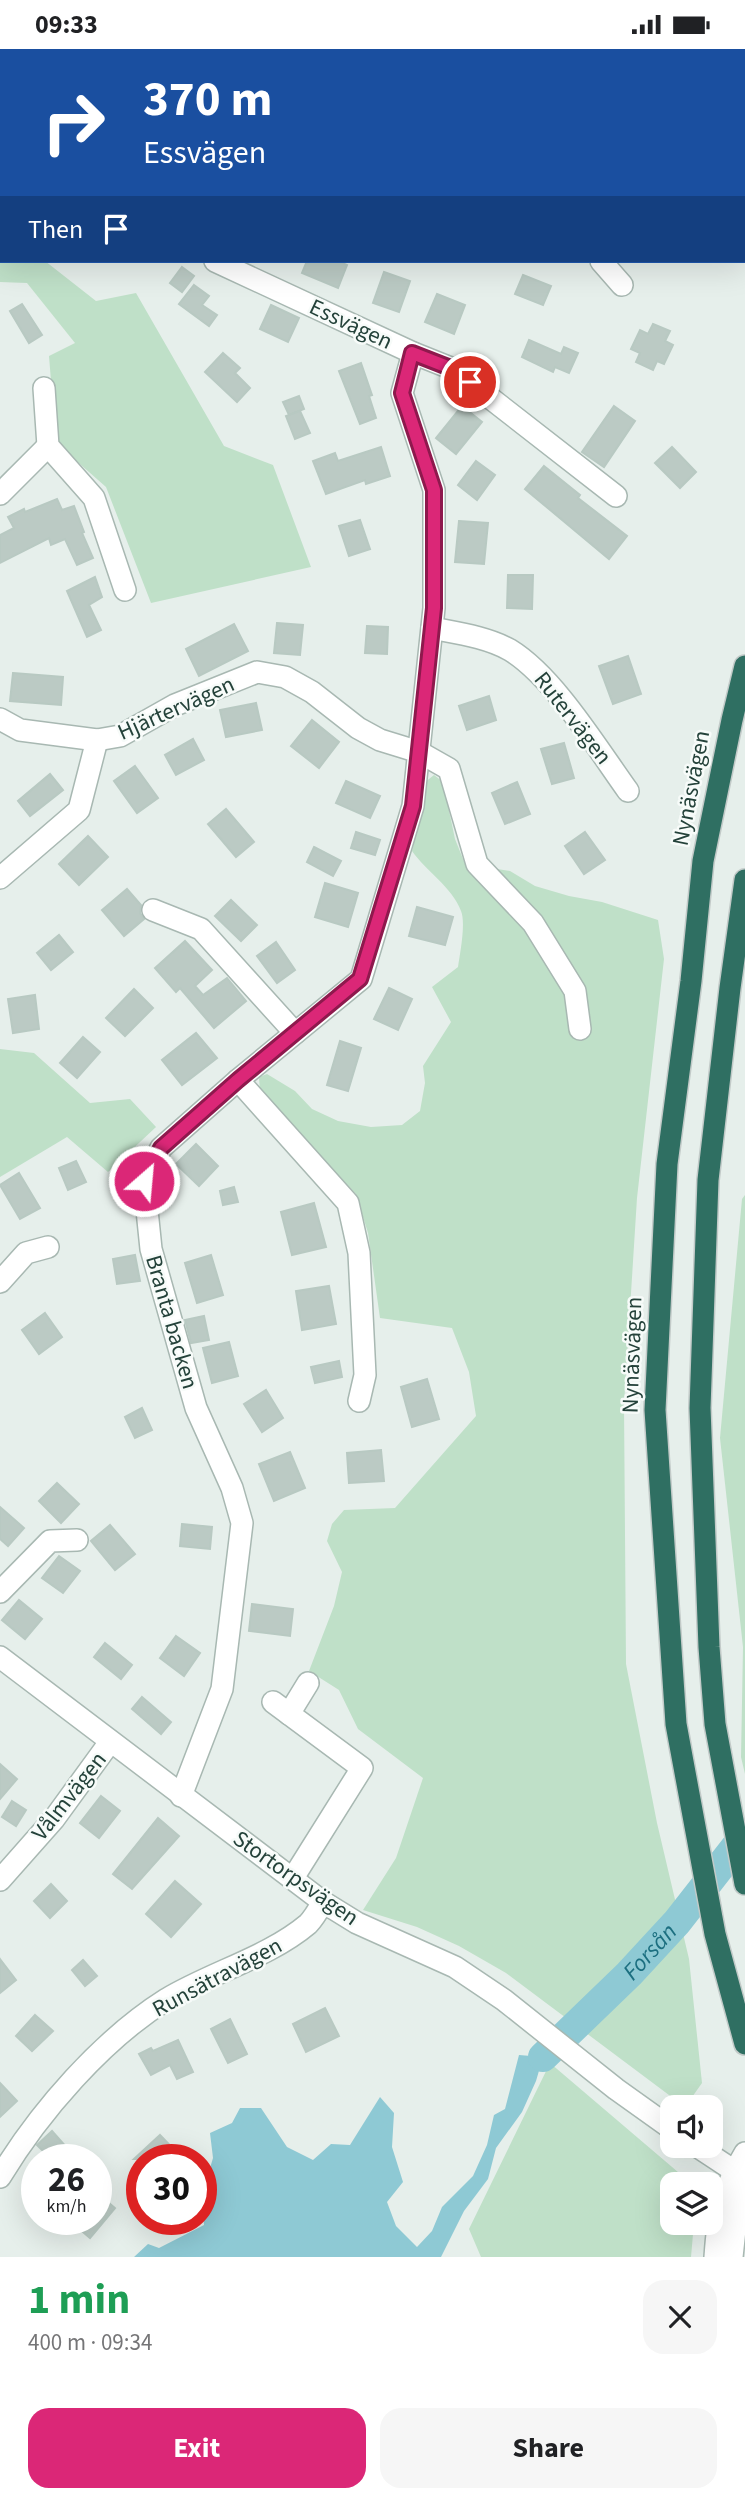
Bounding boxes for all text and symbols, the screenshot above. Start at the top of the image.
text: 09:33 [35,6,98,43]
text: 370 m [143,65,272,135]
icon: right [28,77,119,168]
text: Essvägen [143,130,266,176]
icon: arrive [97,210,135,248]
text: Then [28,211,83,248]
street label: Essvägen [304,290,398,358]
pin [440,352,500,412]
icon: arrive [451,363,489,401]
street label: Rutervägen [526,664,620,772]
street label: Hjärtervägen [112,668,240,748]
street label: Nynäsvägen [664,728,718,848]
position arrow [107,1144,181,1218]
street label: Branta backen [137,1251,207,1393]
street label: Nynäsvägen [613,1296,651,1414]
street label: Vålmvägen [24,1744,114,1848]
street label: Stortorpsvägen [226,1822,366,1934]
water label: Forsån [614,1915,685,1988]
street label: Runsätravägen [146,1929,288,2025]
map controls [660,2095,723,2235]
button: sound [660,2095,723,2158]
speed limit sign: 30 [126,2144,217,2235]
text: 26 [48,2155,85,2205]
button: layers [660,2172,723,2235]
text: km/h [47,2194,86,2219]
text: 1 min [28,2270,130,2330]
button: close [643,2280,717,2354]
text: 400 m · 09:34 [28,2326,152,2359]
button: Exit [28,2408,366,2488]
button: Share [380,2408,717,2488]

